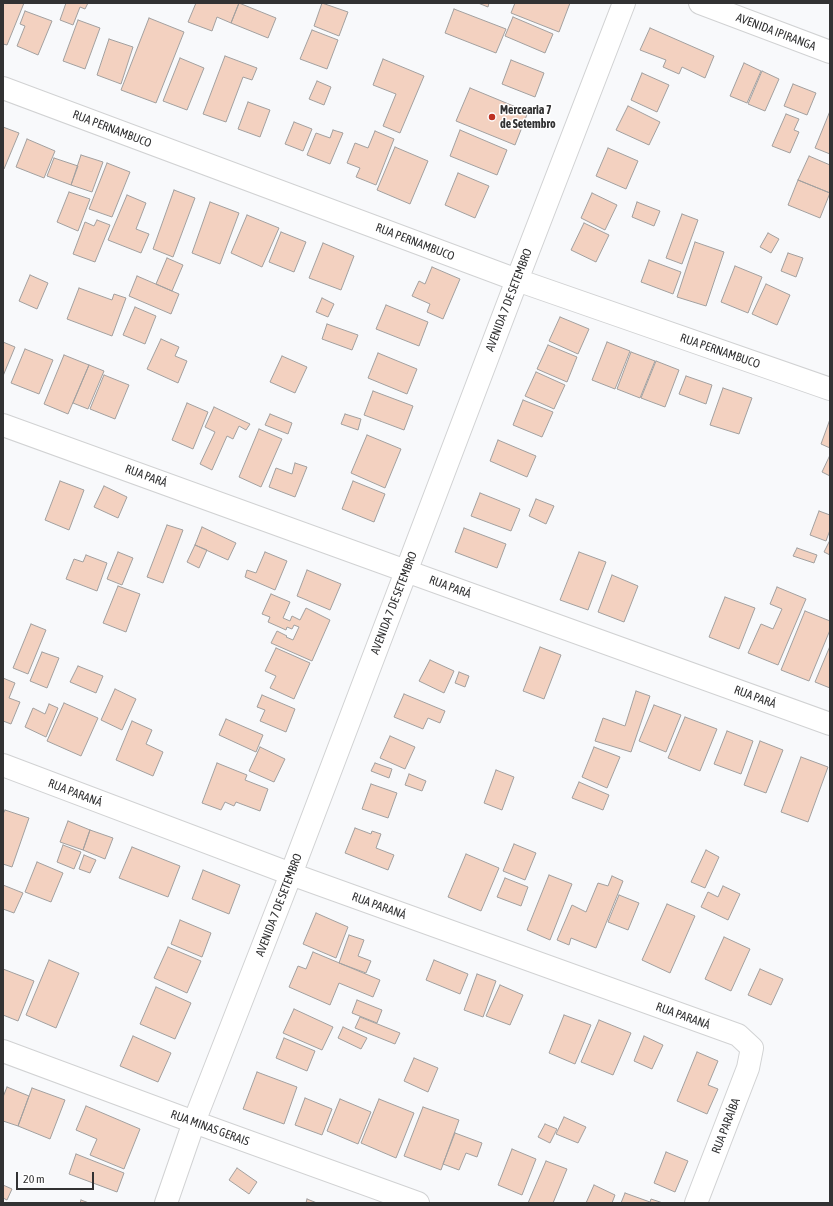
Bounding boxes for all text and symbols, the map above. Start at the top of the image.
street label: AVENIDA IPIRANGA [734,10,818,54]
place label: Mercearia 7 de Setembro [500,103,556,131]
street label: RUA PERNAMBUCO [70,107,154,151]
marker: Mercearia 7 de Setembro [487,112,497,122]
street label: RUA PERNAMBUCO [373,220,457,264]
street label: AVENIDA 7 DE SETEMBRO [483,247,535,353]
street label: RUA PERNAMBUCO [678,331,762,371]
street label: RUA PARÁ [123,462,169,490]
street label: AVENIDA 7 DE SETEMBRO [368,550,420,656]
street label: RUA PARÁ [427,573,473,601]
street label: RUA PARÁ [732,683,778,711]
street label: RUA PARANÁ [46,776,104,810]
street label: AVENIDA 7 DE SETEMBRO [253,852,305,958]
street label: RUA PARANÁ [350,890,408,922]
street label: RUA PARANÁ [654,1000,712,1032]
street label: RUA PARAÍBA [709,1096,743,1156]
street label: RUA MINAS GERAIS [169,1107,251,1149]
scale bar [18,1164,96,1190]
text: 20 m [23,1172,45,1186]

